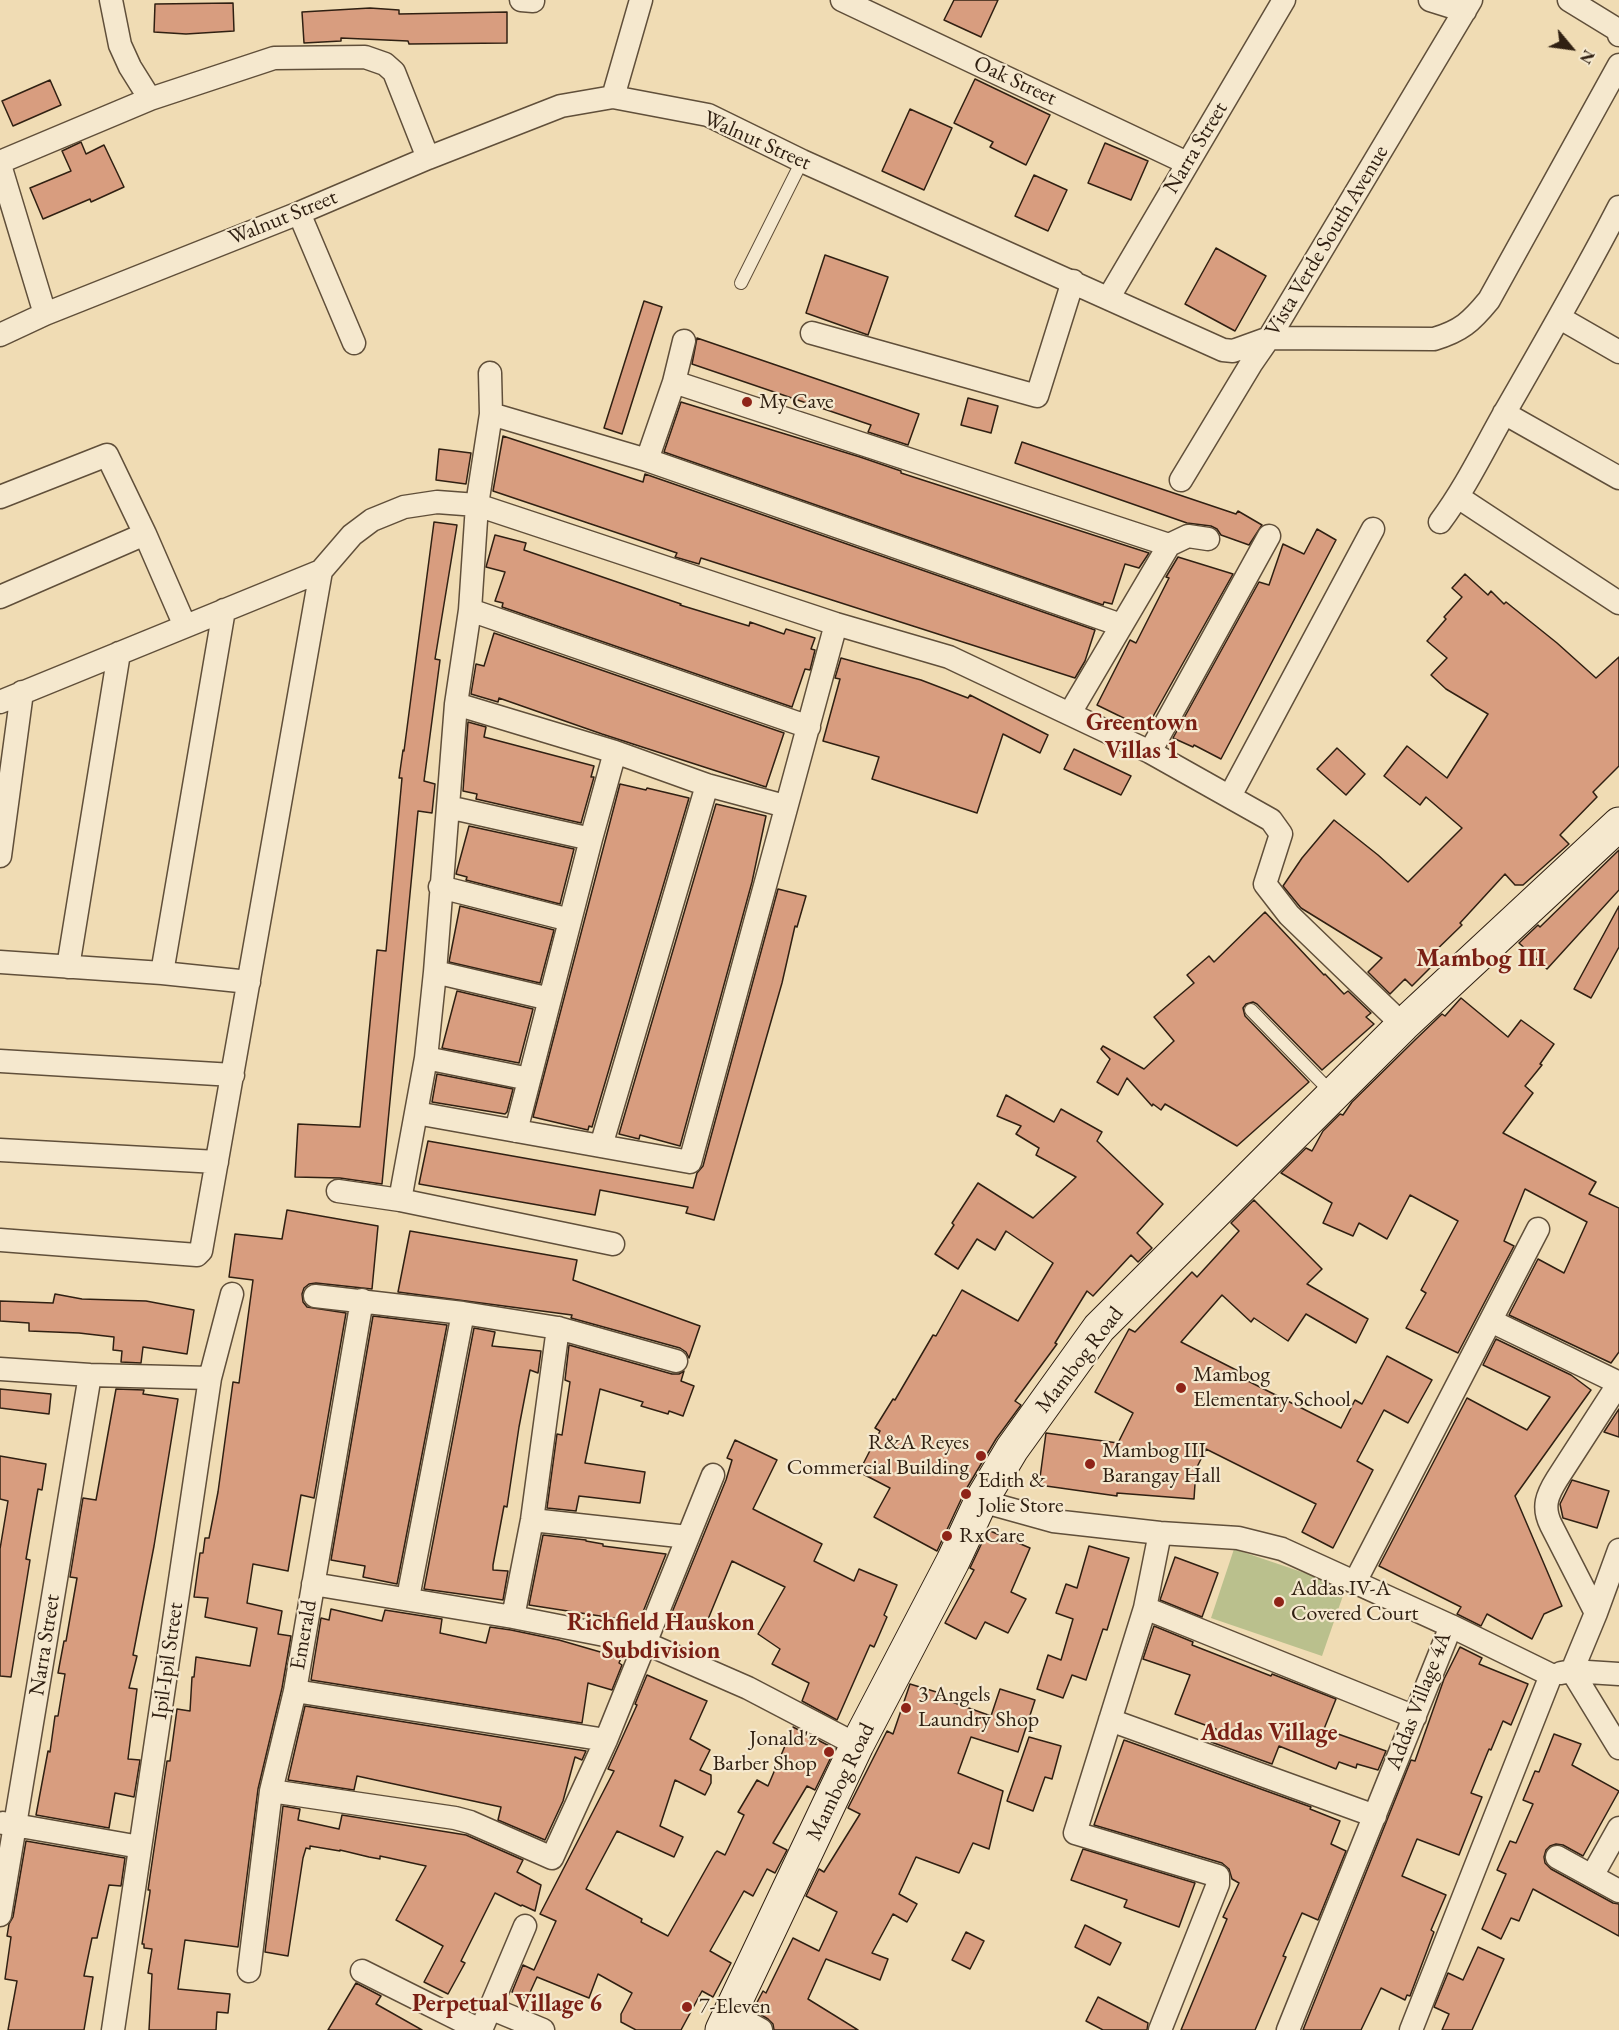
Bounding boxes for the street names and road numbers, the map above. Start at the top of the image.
street label: Oak Street [969,50,1061,112]
street label: Narra Street [1158,97,1234,199]
street label: Walnut Street [699,106,815,176]
street label: Vista Verde South Avenue [1260,141,1394,341]
street label: Walnut Street [225,184,341,252]
street label: Mambog Road [1030,1302,1130,1418]
street label: Narra Street [24,1592,66,1698]
street label: Emerald [285,1598,323,1672]
street label: Ipil-Ipil Street [147,1601,189,1721]
street label: Addas Village 4A [1381,1629,1457,1773]
street label: Mambog Road [801,1719,881,1845]

